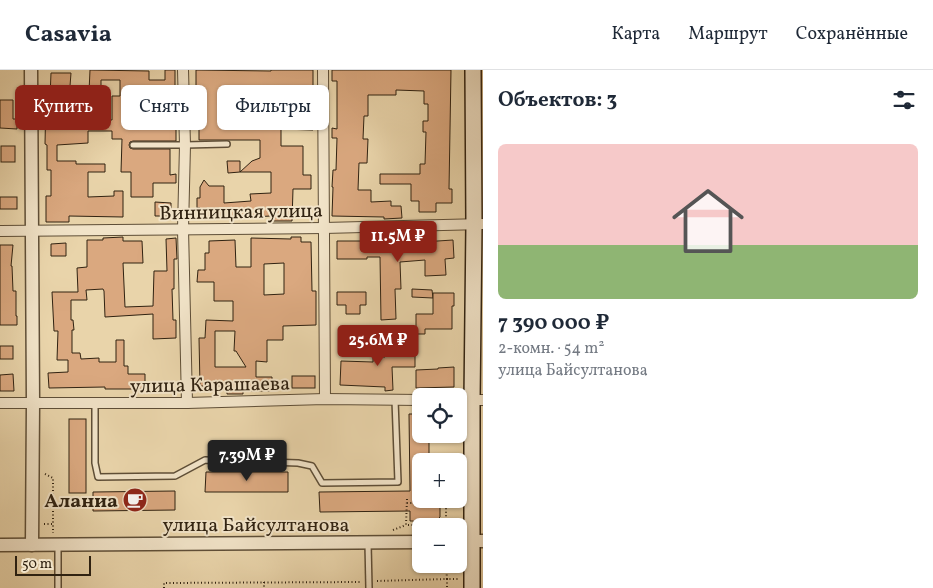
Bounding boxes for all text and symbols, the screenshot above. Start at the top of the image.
text: Casavia [25,18,112,52]
text: Карта [611,22,660,47]
text: Маршрут [688,22,768,47]
text: Сохранённые [796,22,908,47]
chip: Купить [15,85,111,130]
chip: Снять [121,85,207,130]
chip: Фильтры [217,85,329,130]
text: Объектов: 3 [498,86,617,115]
icon: filters [890,86,918,114]
icon: home [663,176,753,266]
street label: Винницкая улица [159,198,323,228]
pin: 11.5M ₽ [352,220,444,263]
text: 11.5M ₽ [371,226,425,248]
text: 7 390 000 ₽ [498,309,609,338]
pin: 25.6M ₽ [332,324,424,367]
text: 25.6M ₽ [349,330,407,352]
text: 2-комн. · 54 m² [498,338,604,360]
text: улица Байсултанова [498,360,648,382]
street label: улица Карашаева [130,371,290,401]
map controls [412,388,467,573]
button: locate [412,388,467,443]
pin: 7.39M ₽ [201,440,293,482]
text: 7.39M ₽ [219,445,275,467]
button: + [412,453,467,508]
cafe icon: Аланиа [122,487,148,513]
place label: Аланиа [44,488,118,516]
street label: улица Байсултанова [162,512,350,540]
button: − [412,518,467,573]
scale bar [15,553,91,576]
text: 50 m [22,555,52,574]

